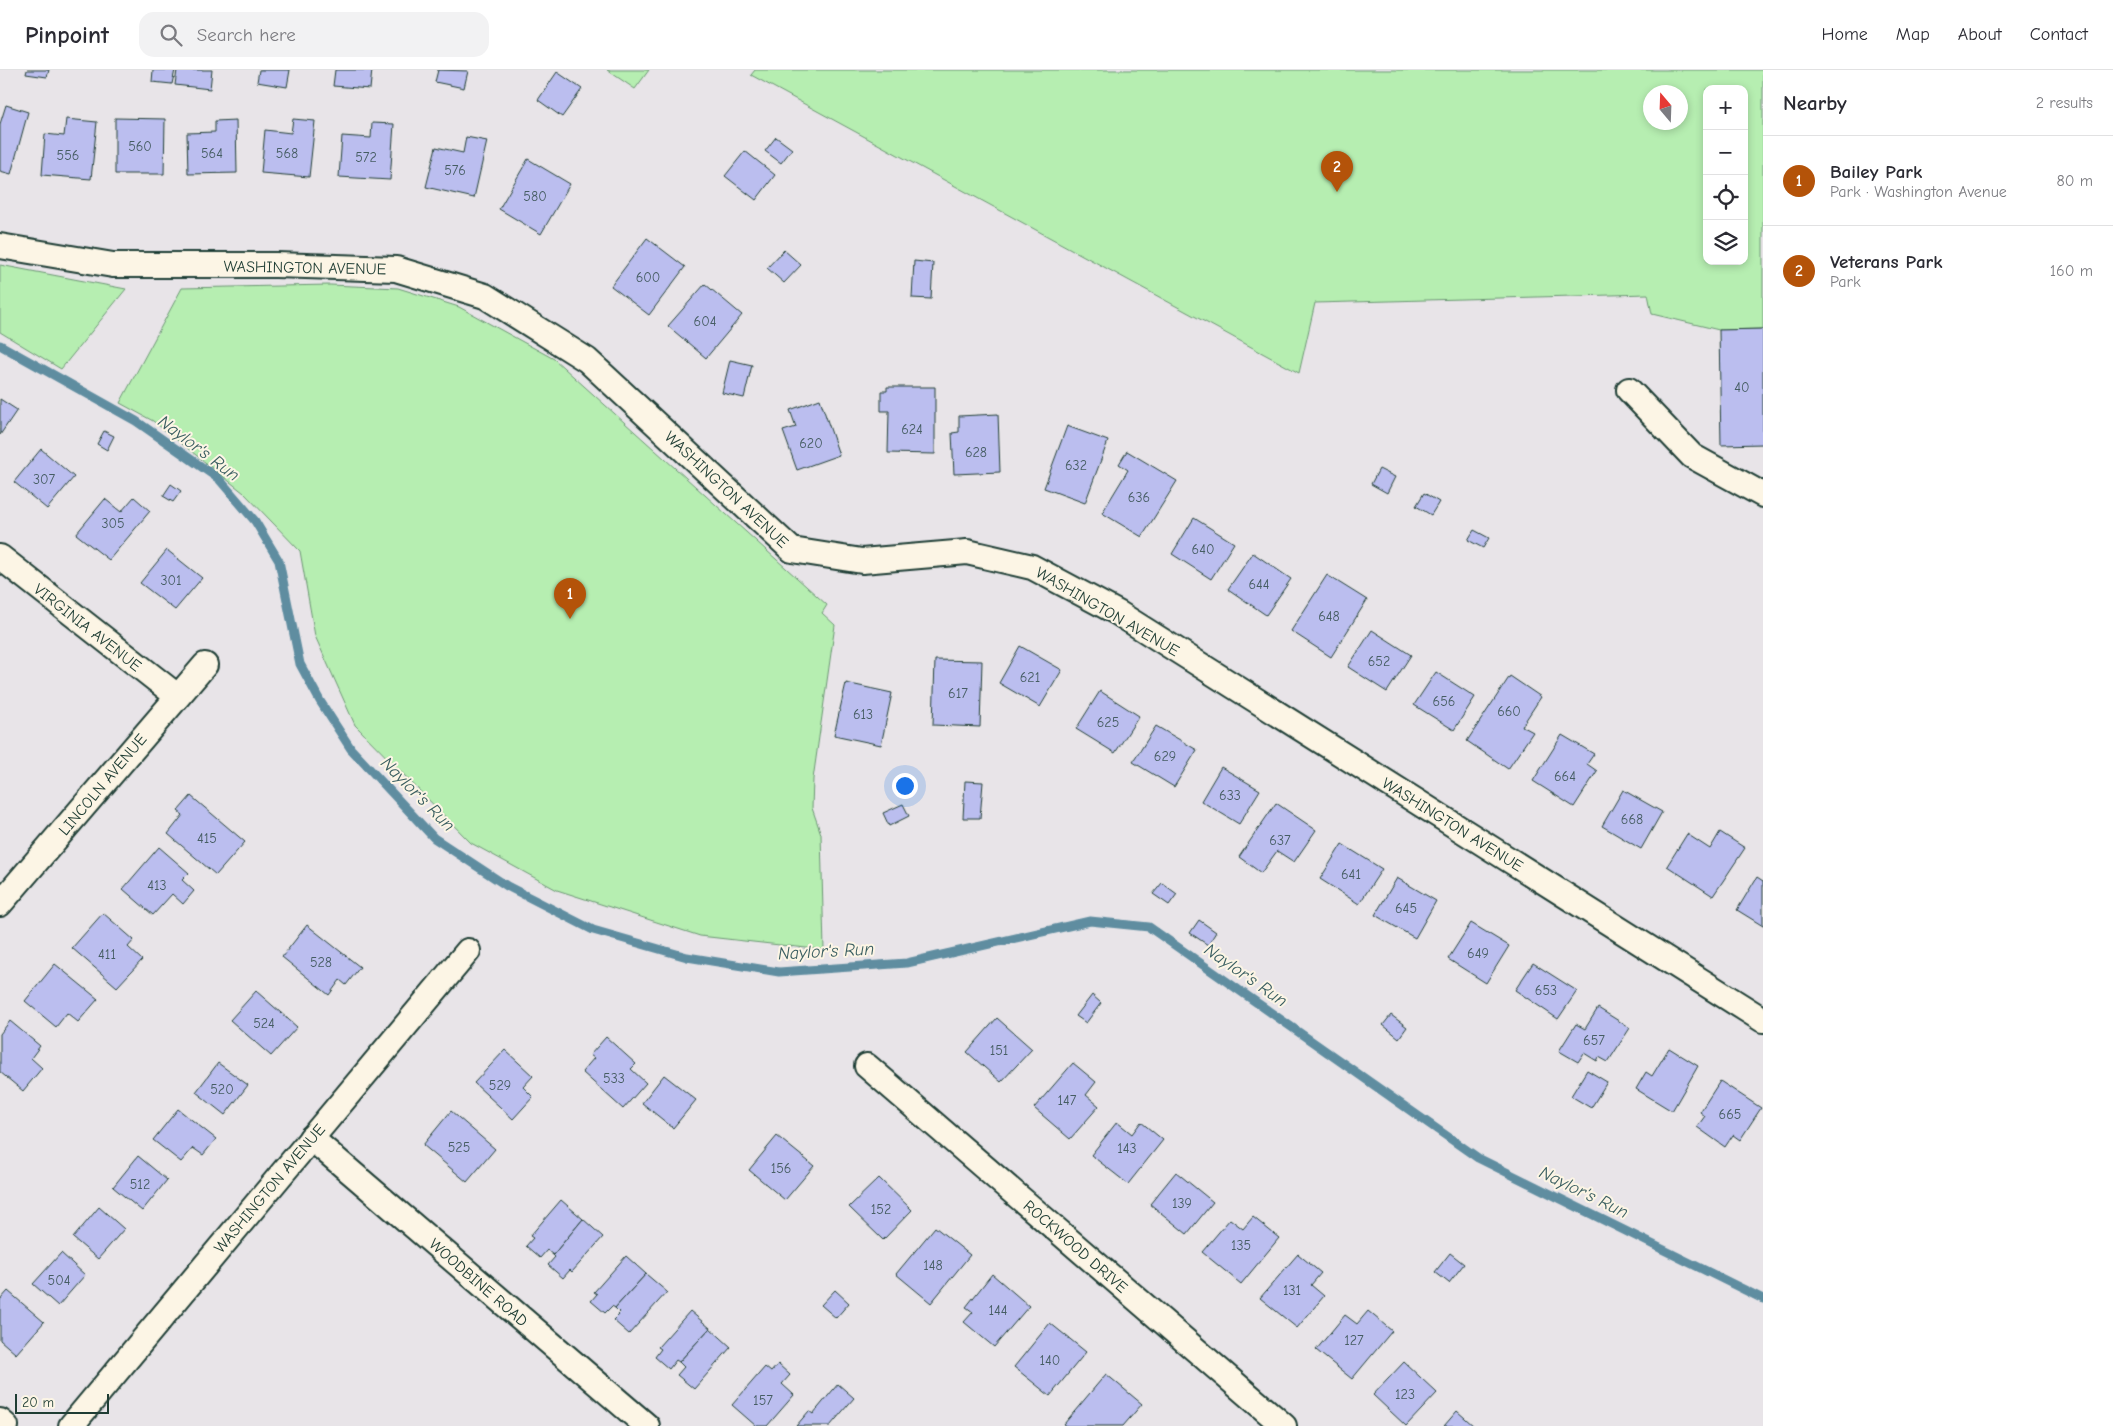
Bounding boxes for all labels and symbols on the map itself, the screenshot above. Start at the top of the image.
north arrow [1643,85,1688,130]
house number: 560 [128,138,152,155]
house number: 564 [201,145,223,162]
house number: 568 [276,145,298,162]
house number: 556 [57,147,79,164]
house number: 572 [355,149,377,166]
pin: 2 [1321,151,1353,192]
house number: 576 [444,162,466,179]
house number: 580 [523,188,547,205]
street label: WASHINGTON AVENUE [223,258,387,278]
house number: 600 [636,269,660,286]
house number: 604 [694,313,717,330]
house number: 40 [1734,379,1750,396]
water label: Naylor's Run [154,411,244,486]
house number: 624 [901,421,923,438]
street label: WASHINGTON AVENUE [661,428,792,552]
house number: 620 [799,435,823,452]
house number: 628 [965,444,987,461]
house number: 632 [1065,457,1087,474]
house number: 307 [33,471,55,488]
house number: 636 [1128,489,1150,506]
house number: 305 [101,515,125,532]
house number: 640 [1192,541,1214,558]
street label: WASHINGTON AVENUE [1033,563,1183,661]
house number: 301 [160,572,182,589]
house number: 644 [1248,576,1270,593]
pin: 1 [554,578,586,619]
street label: VIRGINIA AVENUE [30,580,145,676]
house number: 648 [1318,608,1340,625]
house number: 652 [1368,653,1390,670]
house number: 621 [1020,669,1040,686]
house number: 617 [948,685,968,702]
house number: 656 [1433,693,1455,710]
house number: 660 [1497,703,1521,720]
house number: 613 [853,706,873,723]
house number: 625 [1097,714,1119,731]
street label: LINCOLN AVENUE [55,730,151,839]
house number: 629 [1154,748,1176,765]
water label: Naylor's Run [376,753,459,836]
house number: 664 [1554,768,1576,785]
your location [892,773,918,799]
street label: WASHINGTON AVENUE [1379,774,1527,876]
house number: 633 [1219,787,1241,804]
house number: 668 [1621,811,1643,828]
house number: 415 [197,830,217,847]
house number: 637 [1269,832,1291,849]
house number: 641 [1341,866,1361,883]
house number: 413 [147,877,167,894]
house number: 645 [1395,900,1417,917]
water label: Naylor's Run [777,938,875,965]
water label: Naylor's Run [1200,939,1291,1012]
house number: 649 [1467,945,1489,962]
house number: 411 [98,946,116,963]
house number: 528 [310,954,332,971]
house number: 653 [1535,982,1557,999]
house number: 524 [253,1015,275,1032]
house number: 657 [1583,1032,1605,1049]
house number: 151 [990,1042,1008,1059]
house number: 533 [603,1070,625,1087]
house number: 529 [489,1077,511,1094]
house number: 520 [210,1081,234,1098]
house number: 147 [1058,1092,1077,1109]
house number: 665 [1719,1106,1741,1123]
street label: WASHINGTON AVENUE [211,1120,329,1257]
house number: 525 [448,1139,470,1156]
house number: 143 [1117,1140,1137,1157]
house number: 156 [771,1160,791,1177]
water label: Naylor's Run [1536,1162,1632,1223]
house number: 512 [130,1176,150,1193]
house number: 139 [1172,1195,1192,1212]
street label: ROCKWOOD DRIVE [1020,1197,1131,1297]
house number: 152 [871,1201,891,1218]
street label: WOODBINE ROAD [425,1235,531,1330]
house number: 135 [1231,1237,1251,1254]
house number: 148 [923,1257,943,1274]
house number: 504 [48,1272,71,1289]
house number: 131 [1283,1282,1301,1299]
house number: 144 [988,1302,1008,1319]
house number: 127 [1344,1332,1364,1349]
house number: 140 [1040,1352,1060,1369]
house number: 123 [1395,1386,1415,1403]
scale bar [15,1391,109,1414]
house number: 157 [753,1392,773,1409]

